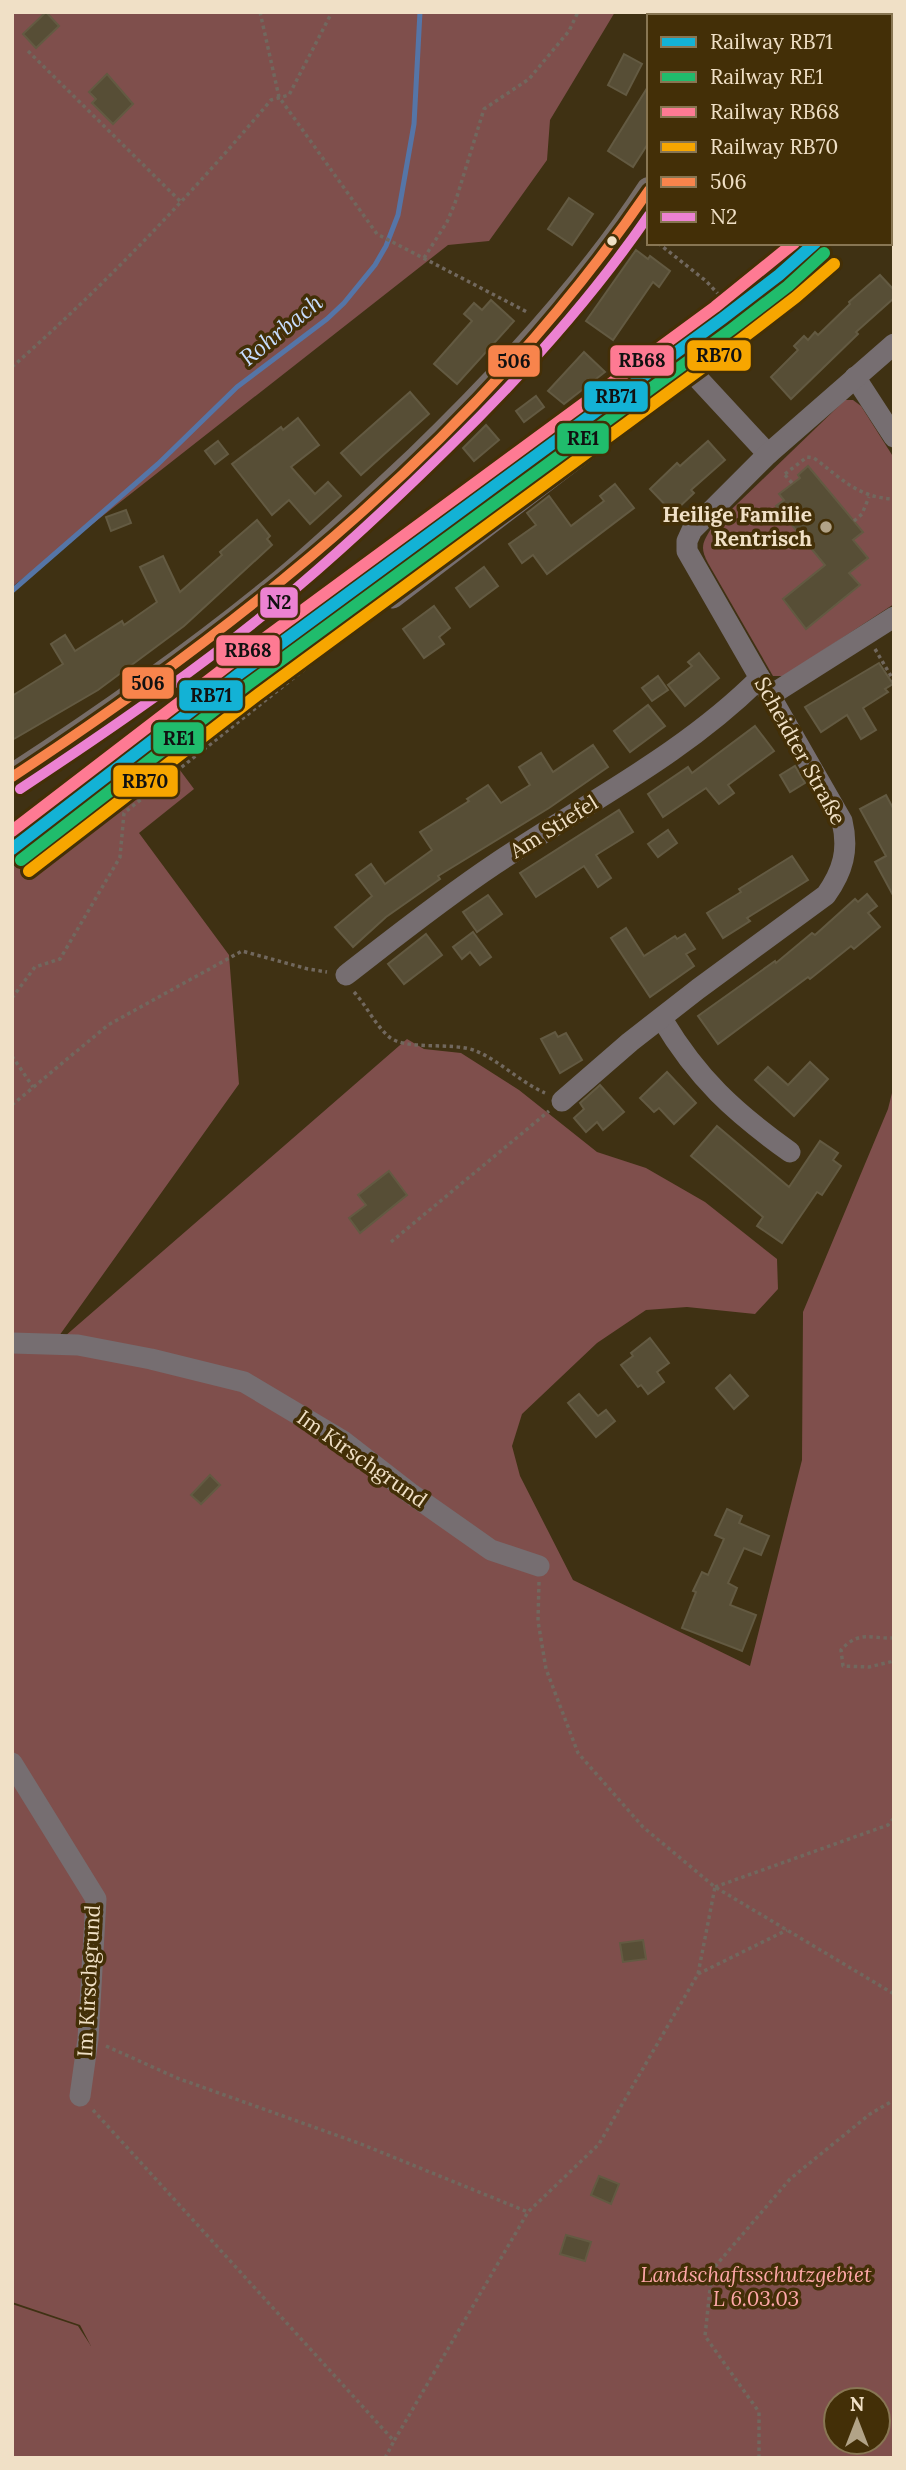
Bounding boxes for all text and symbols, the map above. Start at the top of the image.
legend [647,14,892,245]
text: Railway RB71 [710,28,833,55]
text: Railway RE1 [710,63,823,90]
text: Railway RB68 [710,98,840,125]
text: Railway RB70 [710,133,838,160]
text: 506 [710,168,747,195]
text: N2 [710,203,737,230]
unlabelled marker [605,234,619,248]
water label: Rohrbach [233,287,328,372]
line badge: RB70 [686,339,752,372]
text: RB70 [696,343,742,367]
line badge: 506 [487,344,541,378]
line badge: RB68 [609,344,675,377]
text: RB68 [618,348,666,372]
text: 506 [497,349,531,373]
line badge: RB71 [583,380,649,413]
text: RB71 [595,384,637,408]
line badge: RE1 [556,422,610,455]
text: RE1 [567,426,599,450]
place label: Heilige Familie Rentrisch [663,501,812,552]
marker: Heilige Familie Rentrisch [818,519,834,535]
line badge: N2 [259,586,299,619]
text: N2 [267,590,291,614]
line badge: RB68 [215,634,281,667]
text: RB68 [224,638,272,662]
line badge: 506 [121,666,175,700]
text: 506 [131,671,165,695]
street label: Scheidter Straße [749,672,852,829]
line badge: RB71 [178,679,244,712]
text: RB71 [190,683,232,707]
line badge: RE1 [152,721,205,755]
text: RE1 [163,726,195,750]
line badge: RB70 [112,764,179,798]
text: RB70 [122,769,168,793]
street label: Am Stiefel [504,789,603,865]
street label: Im Kirschgrund [292,1404,433,1513]
street label: Im Kirschgrund [71,1904,106,2058]
park label: Landschaftsschutzgebiet L 6.03.03 [640,2261,872,2312]
north arrow [822,2386,892,2456]
text: N [850,2392,865,2416]

